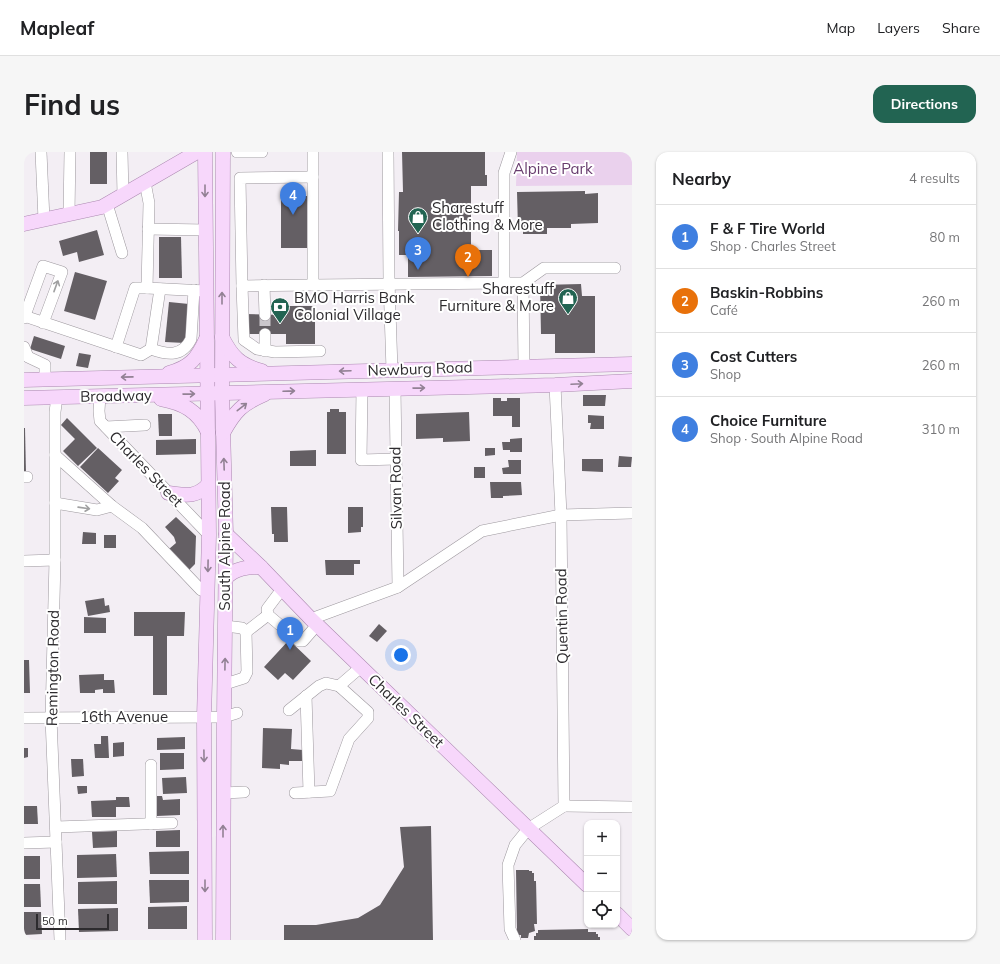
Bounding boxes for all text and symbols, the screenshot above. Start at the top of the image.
text: Mapleaf [20,16,94,40]
text: Map [826,19,855,37]
text: Layers [877,19,920,37]
text: Share [942,19,980,37]
button: Directions [873,85,976,123]
text: Find us [24,87,120,122]
park label: Alpine Park [513,159,593,178]
text: Nearby [672,168,731,189]
text: 4 results [909,170,960,186]
pin: 4 [280,182,306,215]
one-way arrow [201,184,209,197]
place label: Sharestuff Clothing & More [432,198,543,234]
shop icon: Sharestuff Clothing & More [407,206,429,234]
text: F & F Tire World [710,219,825,238]
text: 1 [681,229,689,245]
text: 80 m [930,229,960,245]
pin: 3 [405,237,431,270]
text: Shop · Charles Street [710,238,836,254]
pin: 2 [455,244,481,277]
place label: Sharestuff Furniture & More [439,279,555,315]
one-way arrow [53,280,61,292]
text: Baskin-Robbins [710,283,823,302]
shop icon: Sharestuff Furniture & More [557,287,579,315]
place label: BMO Harris Bank Colonial Village [294,288,415,324]
one-way arrow [218,292,226,305]
text: 2 [681,293,689,309]
text: 260 m [922,293,960,309]
bank icon: BMO Harris Bank Colonial Village [269,296,291,324]
text: Café [710,302,738,318]
text: Cost Cutters [710,347,797,366]
street label: Newburg Road [367,357,473,380]
text: 3 [681,357,689,373]
text: 260 m [922,357,960,373]
text: Shop [710,366,741,382]
one-way arrow [339,368,352,375]
one-way arrow [121,373,134,381]
one-way arrow [570,380,583,387]
one-way arrow [412,384,425,392]
street label: Broadway [80,385,152,406]
one-way arrow [282,387,295,395]
one-way arrow [182,390,195,398]
one-way arrow [237,403,248,411]
text: Choice Furniture [710,411,827,430]
text: 4 [681,421,689,437]
text: 310 m [922,421,960,437]
street label: Charles Street [105,427,187,511]
text: Shop · South Alpine Road [710,430,863,446]
street label: Silvan Road [385,446,406,530]
one-way arrow [220,458,228,471]
street label: South Alpine Road [215,481,234,611]
one-way arrow [77,504,90,512]
one-way arrow [204,559,212,572]
street label: Quentin Road [551,568,572,664]
street label: Remington Road [42,610,63,726]
pin: 1 [277,617,303,650]
your location [391,645,411,665]
one-way arrow [221,658,229,671]
street label: Charles Street [364,670,448,752]
street label: 16th Avenue [80,707,168,726]
one-way arrow [201,749,208,762]
map controls [584,820,620,928]
button: + [584,820,620,856]
one-way arrow [219,825,227,838]
button: − [584,856,620,892]
one-way arrow [201,879,209,892]
button: locate [584,892,620,928]
scale bar [36,912,109,931]
text: 50 m [42,914,68,928]

